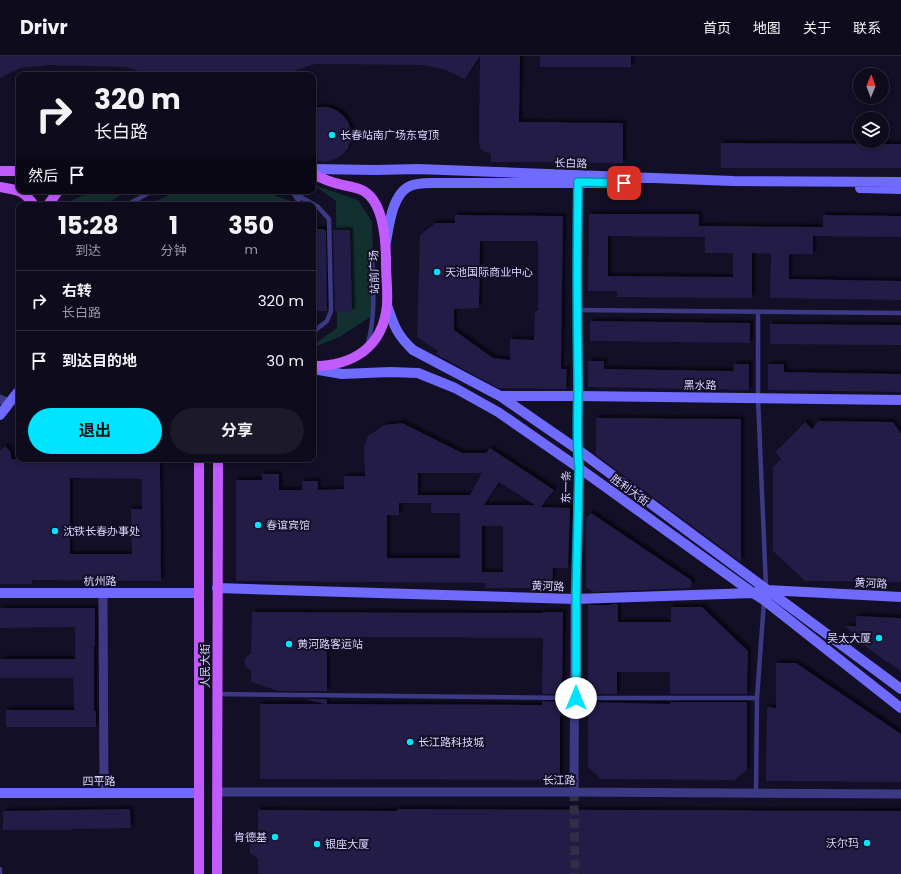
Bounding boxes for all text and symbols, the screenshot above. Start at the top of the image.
text: Drivr [20,14,68,41]
text: 首页 [703,18,731,38]
text: 地图 [753,18,781,38]
text: 关于 [803,18,831,38]
text: 联系 [853,18,881,38]
north arrow [853,68,889,104]
map controls [853,68,889,148]
text: 320 m [94,80,181,119]
icon: right [28,88,80,140]
button: layers [853,112,889,148]
text: 长白路 [94,119,148,144]
place label: 长春站南广场东穹顶 [340,127,439,143]
marker: 长春站南广场东穹顶 [327,130,337,140]
street label: 长白路 [554,154,588,172]
icon: arrive [66,164,88,186]
text: 然后 [28,165,58,186]
pin [607,166,641,200]
icon: arrive [613,172,635,194]
text: 15:28 [58,209,119,242]
text: 1 [169,209,178,242]
text: 350 [228,209,274,242]
text: m [245,240,258,259]
text: 到达 [75,241,101,260]
text: 分钟 [160,241,186,260]
street label: 站前广场 [366,250,382,294]
place label: 天池国际商业中心 [445,264,533,280]
marker: 天池国际商业中心 [432,267,442,277]
text: 右转 [62,280,92,301]
icon: right [28,290,50,312]
text: 320 m [258,290,304,311]
text: 长白路 [62,303,101,322]
icon: arrive [28,350,50,372]
text: 到达目的地 [62,350,137,371]
text: 30 m [266,350,304,371]
street label: 黑水路 [683,377,717,393]
button: 退出 [28,408,162,454]
button: 分享 [170,408,304,454]
street label: 东一条 [558,470,574,504]
street label: 胜利大街 [607,471,653,509]
place label: 春谊宾馆 [266,517,310,533]
marker: 春谊宾馆 [253,520,263,530]
place label: 沈铁长春办事处 [63,523,140,539]
marker: 沈铁长春办事处 [50,526,60,536]
street label: 杭州路 [84,573,117,589]
street label: 黄河路 [854,574,888,592]
street label: 黄河路 [531,577,565,595]
place label: 吴太大厦 [827,630,871,646]
marker: 吴太大厦 [874,633,884,643]
place label: 黄河路客运站 [297,636,363,652]
marker: 黄河路客运站 [284,639,294,649]
street label: 人民大街 [197,644,213,688]
position arrow [555,677,597,719]
place label: 长江路科技城 [418,734,484,750]
marker: 长江路科技城 [405,737,415,747]
street label: 长江路 [543,772,576,788]
street label: 四平路 [83,773,116,789]
place label: 肯德基 [234,829,267,845]
marker: 肯德基 [270,832,280,842]
place label: 沃尔玛 [826,835,859,851]
place label: 银座大厦 [325,836,369,852]
marker: 沃尔玛 [862,838,872,848]
marker: 银座大厦 [312,839,322,849]

